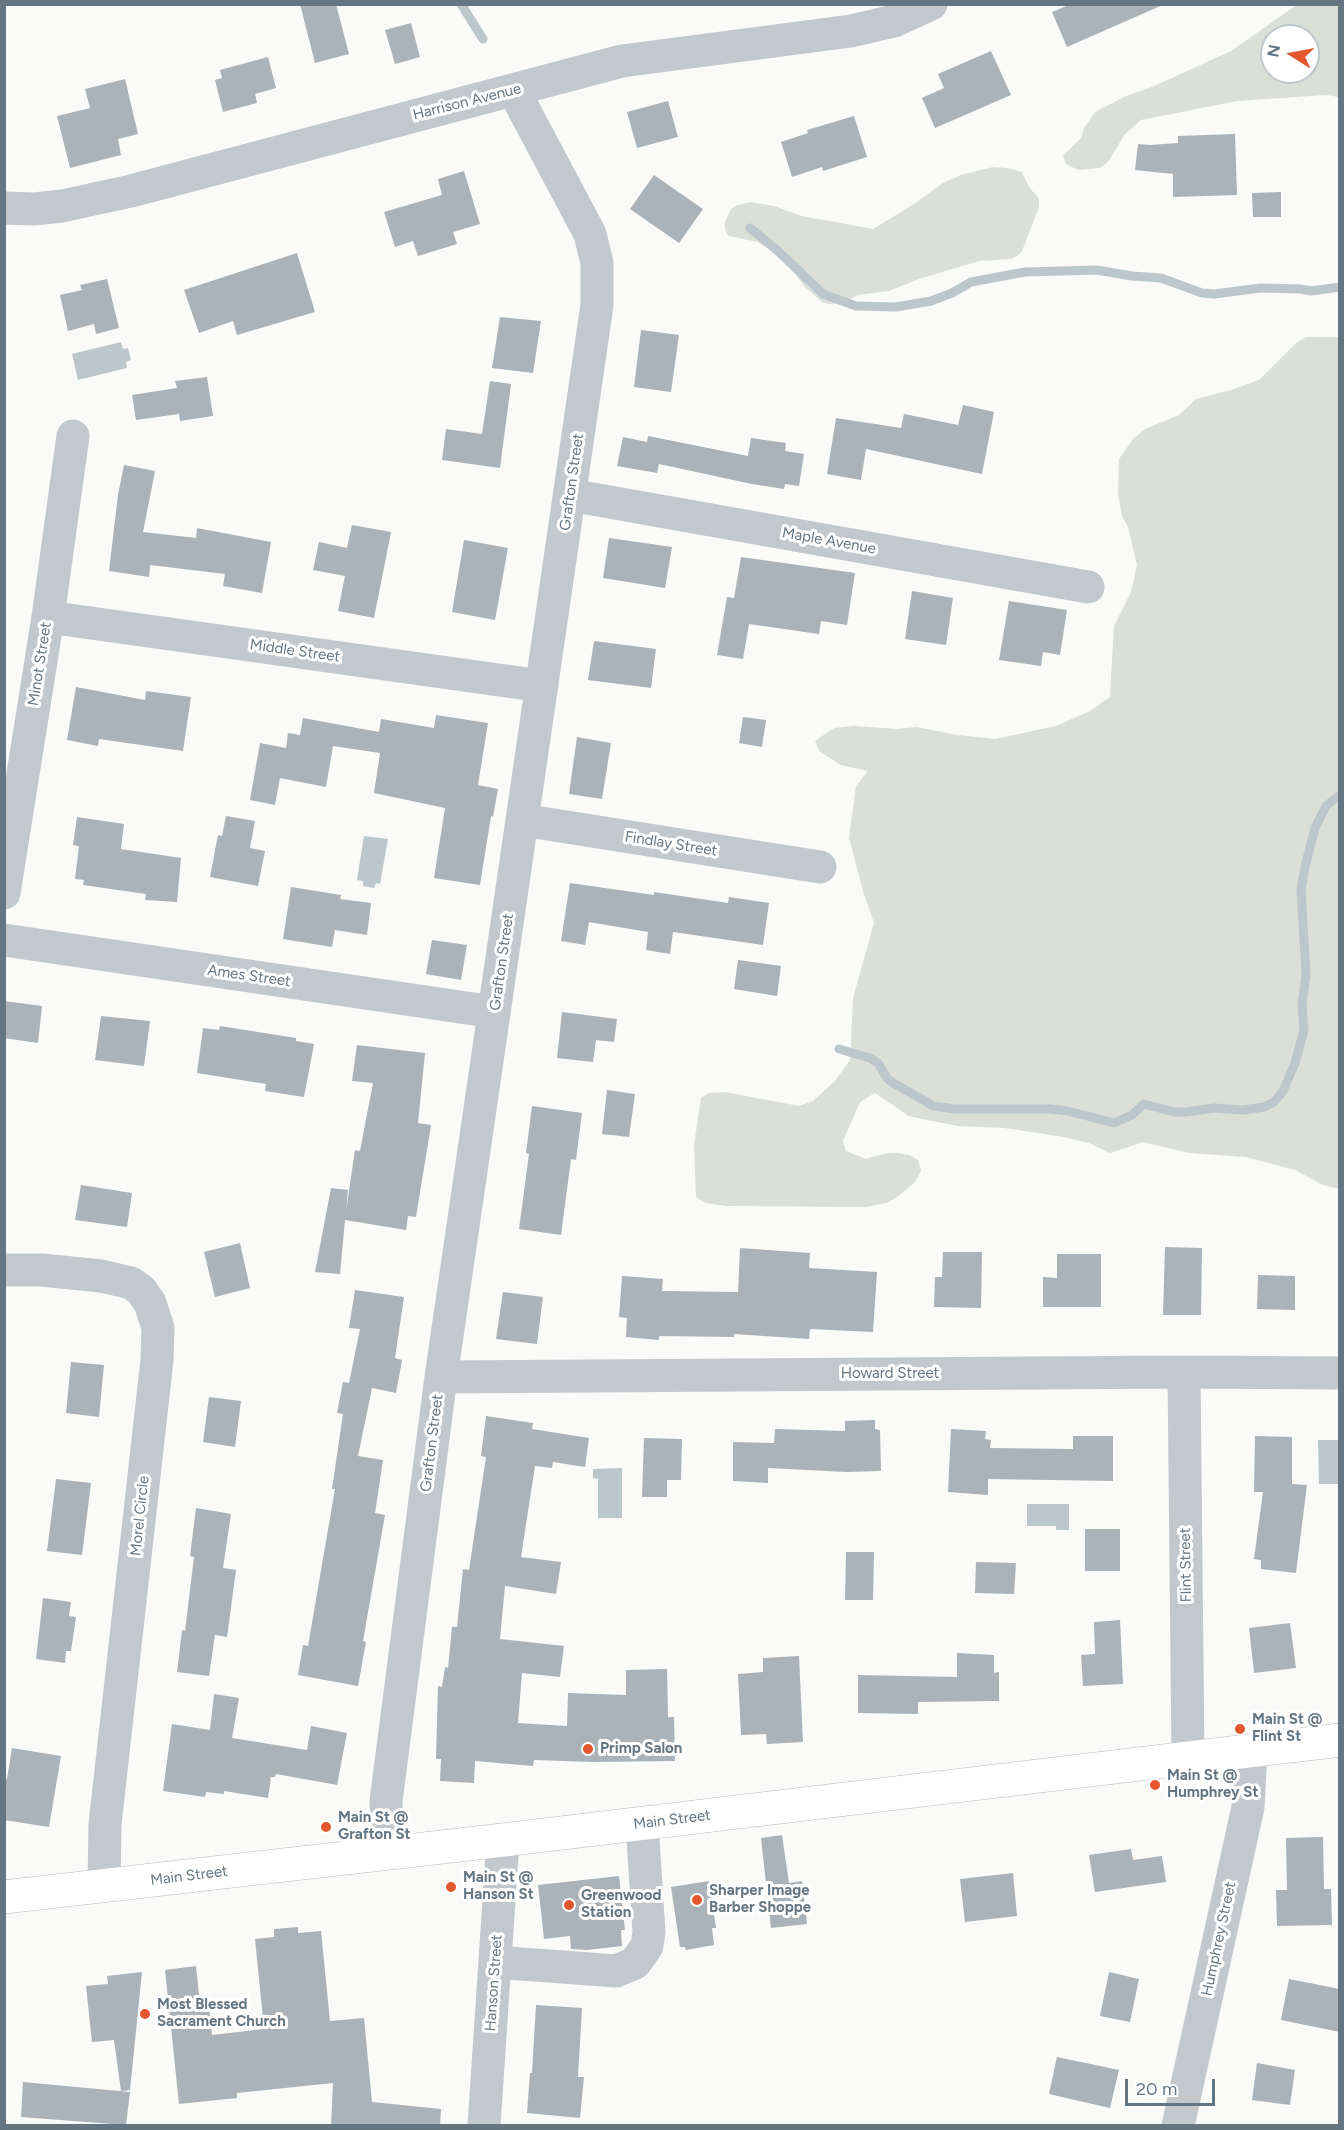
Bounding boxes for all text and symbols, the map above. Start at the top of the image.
north arrow [1260,24,1320,84]
text: N [1263,43,1284,59]
street label: Harrison Avenue [411,80,523,124]
street label: Grafton Street [556,432,588,532]
street label: Maple Avenue [781,524,877,558]
street label: Minot Street [24,621,56,707]
street label: Middle Street [249,636,341,666]
street label: Findlay Street [624,828,718,860]
street label: Grafton Street [486,912,518,1012]
street label: Ames Street [206,961,292,991]
street label: Howard Street [841,1365,939,1383]
street label: Grafton Street [417,1393,447,1493]
street label: Morel Circle [127,1475,153,1557]
street label: Flint Street [1176,1528,1196,1602]
place label: Main St @ Flint St [1252,1711,1322,1746]
marker: Main St @ Flint St [1233,1722,1247,1736]
place label: Primp Salon [600,1740,682,1758]
marker: Primp Salon [581,1742,595,1756]
place label: Main St @ Humphrey St [1167,1767,1258,1802]
marker: Main St @ Humphrey St [1148,1778,1162,1792]
street label: Main Street [632,1806,712,1834]
place label: Main St @ Grafton St [338,1809,411,1844]
marker: Main St @ Grafton St [319,1820,333,1834]
street label: Main Street [149,1862,229,1890]
place label: Main St @ Hanson St [463,1869,534,1904]
marker: Main St @ Hanson St [444,1880,458,1894]
street label: Humphrey Street [1198,1880,1240,1998]
place label: Sharper Image Barber Shoppe [709,1882,811,1917]
place label: Greenwood Station [581,1887,661,1922]
marker: Sharper Image Barber Shoppe [690,1893,704,1907]
marker: Greenwood Station [562,1898,576,1912]
street label: Hanson Street [482,1934,506,2032]
place label: Most Blessed Sacrament Church [157,1996,286,2031]
marker: Most Blessed Sacrament Church [138,2007,152,2021]
scale bar [1128,2067,1218,2105]
text: 20 m [1136,2078,1177,2100]

